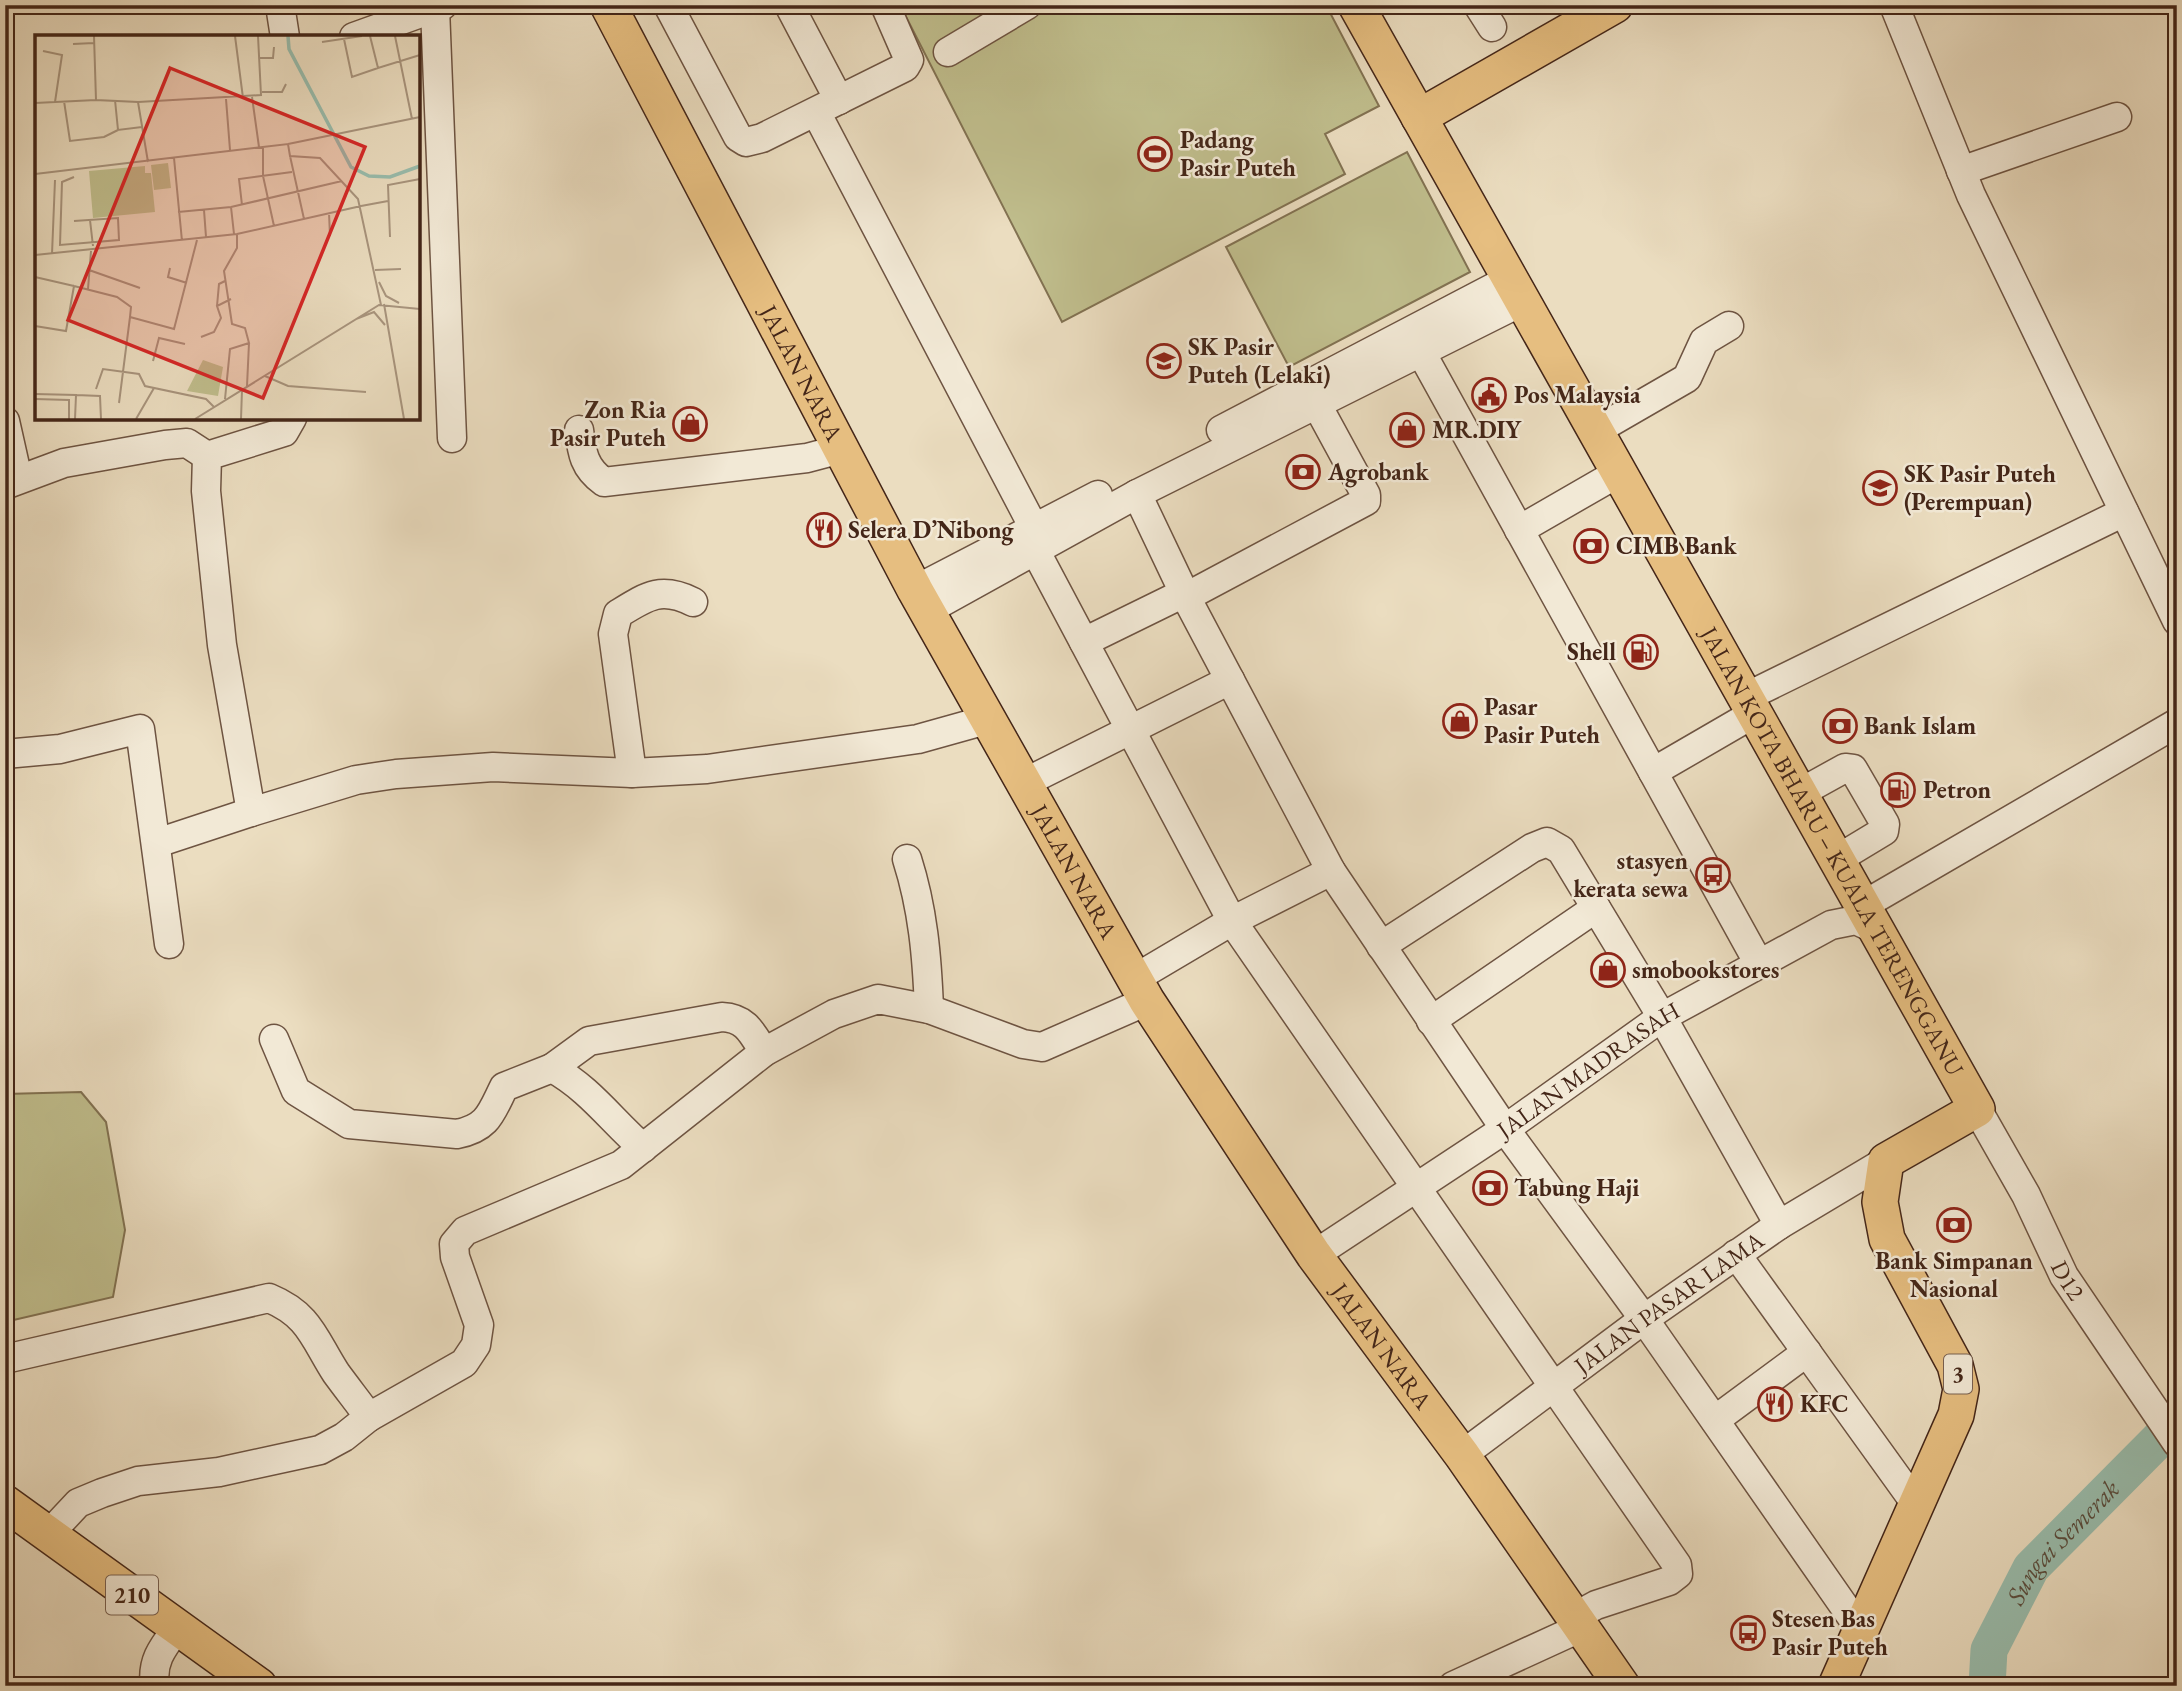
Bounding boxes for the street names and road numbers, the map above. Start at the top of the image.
street label: JALAN NARA [752,298,850,447]
street label: JALAN KOTA BHARU – KUALA TERENGGANU [1693,619,1971,1081]
street label: JALAN NARA [1023,797,1125,944]
street label: JALAN MADRASAH [1489,994,1685,1146]
street label: JALAN PASAR LAMA [1566,1224,1770,1382]
street label: D12 [2044,1256,2092,1306]
street label: JALAN NARA [1324,1275,1439,1416]
road number: 3 [1944,1354,1972,1394]
road number: 210 [106,1576,158,1614]

